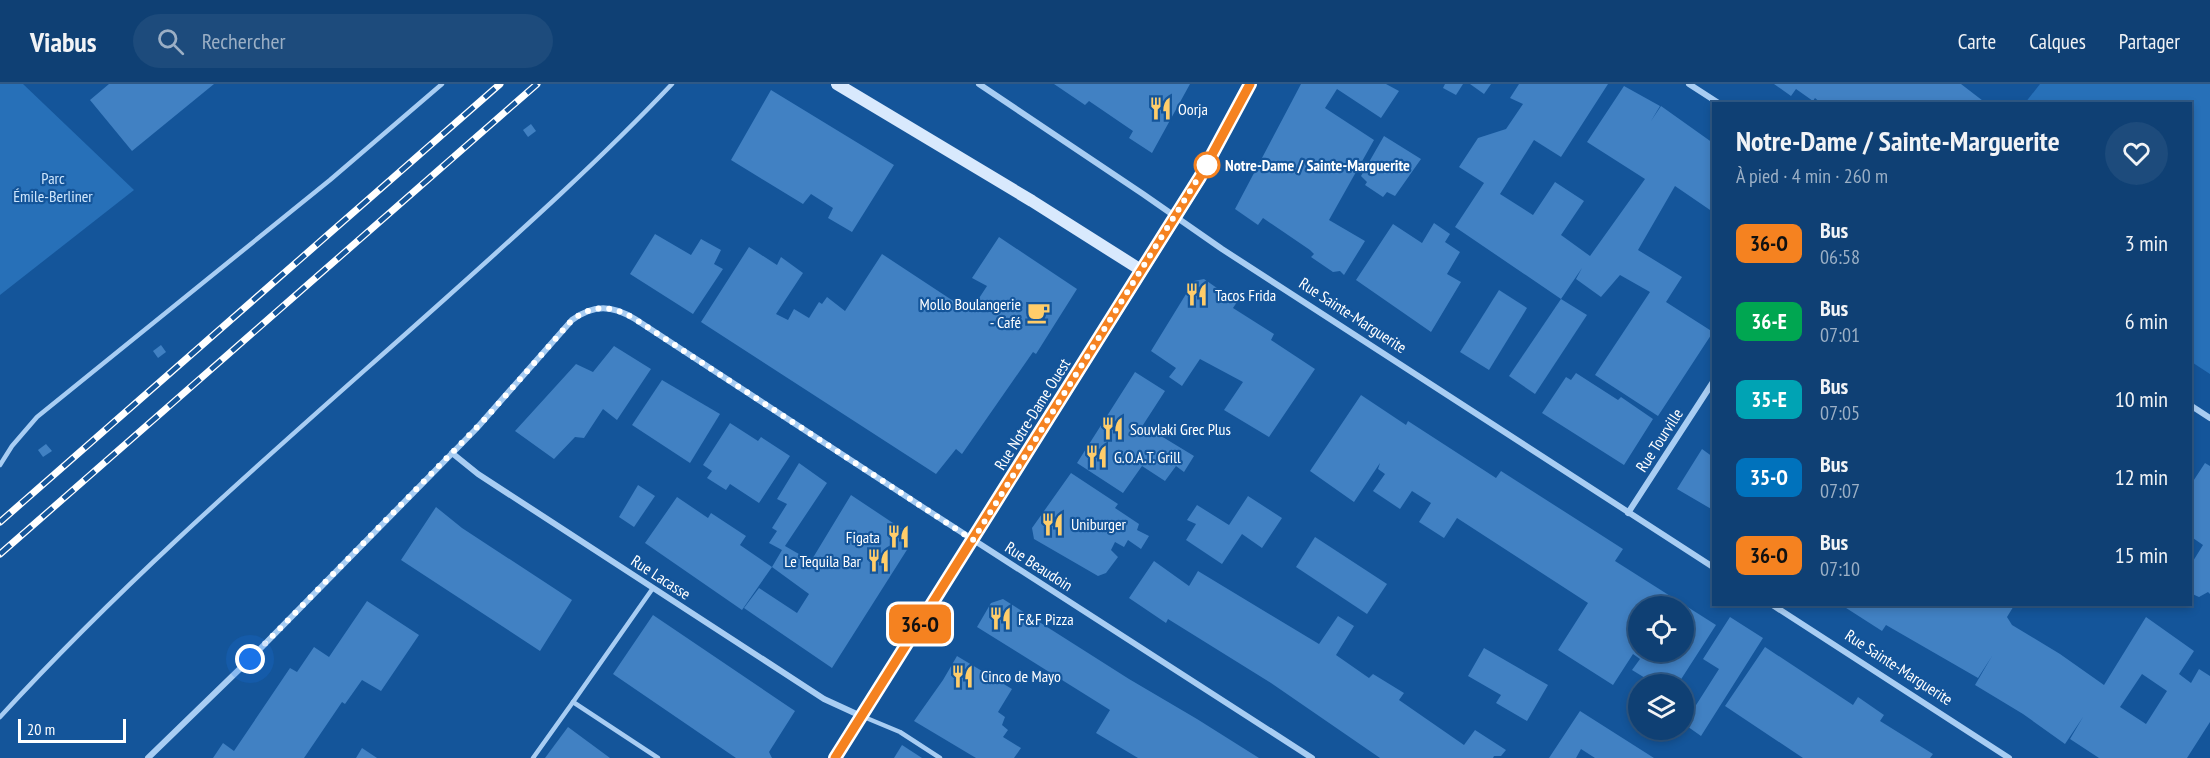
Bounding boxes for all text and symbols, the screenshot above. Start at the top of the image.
search box [133,14,553,68]
text: Viabus [30,23,97,60]
icon: search [154,25,187,58]
text: Rechercher [202,27,286,55]
text: Carte [1958,28,1996,55]
text: Calques [2029,28,2086,55]
text: Partager [2119,28,2180,55]
restaurant icon: Oorja [1147,96,1173,122]
place label: Oorja [1178,99,1208,119]
text: Notre-Dame / Sainte-Marguerite [1736,122,2060,159]
button: heart [2105,122,2168,185]
marker: Notre-Dame / Sainte-Marguerite [1194,152,1220,178]
place label: Notre-Dame / Sainte-Marguerite [1225,155,1410,175]
text: À pied · 4 min · 260 m [1736,163,1888,189]
park label: Parc Émile-Berliner [13,168,93,206]
text: Bus [1820,216,1848,244]
text: 3 min [2125,229,2168,257]
text: 36-O [1750,230,1788,257]
text: 06:58 [1820,244,1860,270]
street label: Rue Sainte-Marguerite [1296,273,1410,357]
restaurant icon: Tacos Frida [1184,282,1210,308]
place label: Tacos Frida [1215,285,1276,305]
place label: Mollo Boulangerie - Café [920,294,1021,332]
text: Bus [1820,294,1848,322]
cafe icon: Mollo Boulangerie - Café [1026,300,1052,326]
text: 6 min [2125,307,2168,335]
text: 36-E [1751,308,1787,335]
text: 07:01 [1820,322,1860,348]
street label: Rue Notre-Dame Ouest [990,354,1075,473]
text: Bus [1820,372,1848,400]
text: 10 min [2115,385,2168,413]
text: 35-E [1751,386,1787,413]
text: 07:05 [1820,400,1860,426]
street label: Rue Tourville [1631,404,1687,476]
restaurant icon: Souvlaki Grec Plus [1099,416,1125,442]
place label: Souvlaki Grec Plus [1130,419,1231,439]
restaurant icon: G.O.A.T. Grill [1083,444,1109,470]
place label: G.O.A.T. Grill [1114,447,1181,467]
text: Bus [1820,450,1848,478]
text: 12 min [2115,463,2168,491]
text: 35-O [1750,464,1788,491]
text: 07:07 [1820,478,1860,504]
restaurant icon: Uniburger [1040,511,1066,537]
place label: Uniburger [1071,514,1127,534]
restaurant icon: Figata [885,524,911,550]
place label: Figata [846,527,880,547]
text: Bus [1820,528,1848,556]
street label: Rue Beaudoin [1001,537,1077,595]
text: 15 min [2115,541,2168,569]
text: 36-O [1750,542,1788,569]
restaurant icon: Le Tequila Bar [866,548,892,574]
street label: Rue Lacasse [627,550,695,604]
place label: Le Tequila Bar [784,551,862,571]
text: 07:10 [1820,556,1860,582]
map controls [1628,596,1694,740]
button: locate [1628,596,1694,662]
line badge: 36-O [878,604,962,644]
restaurant icon: F&F Pizza [987,606,1013,632]
place label: F&F Pizza [1018,609,1074,629]
text: 36-O [901,611,939,638]
street label: Rue Sainte-Marguerite [1842,625,1956,709]
your location [235,644,265,674]
restaurant icon: Cinco de Mayo [950,663,976,689]
place label: Cinco de Mayo [981,666,1061,686]
button: layers [1628,674,1694,740]
scale bar [18,716,126,744]
text: 20 m [27,719,55,739]

